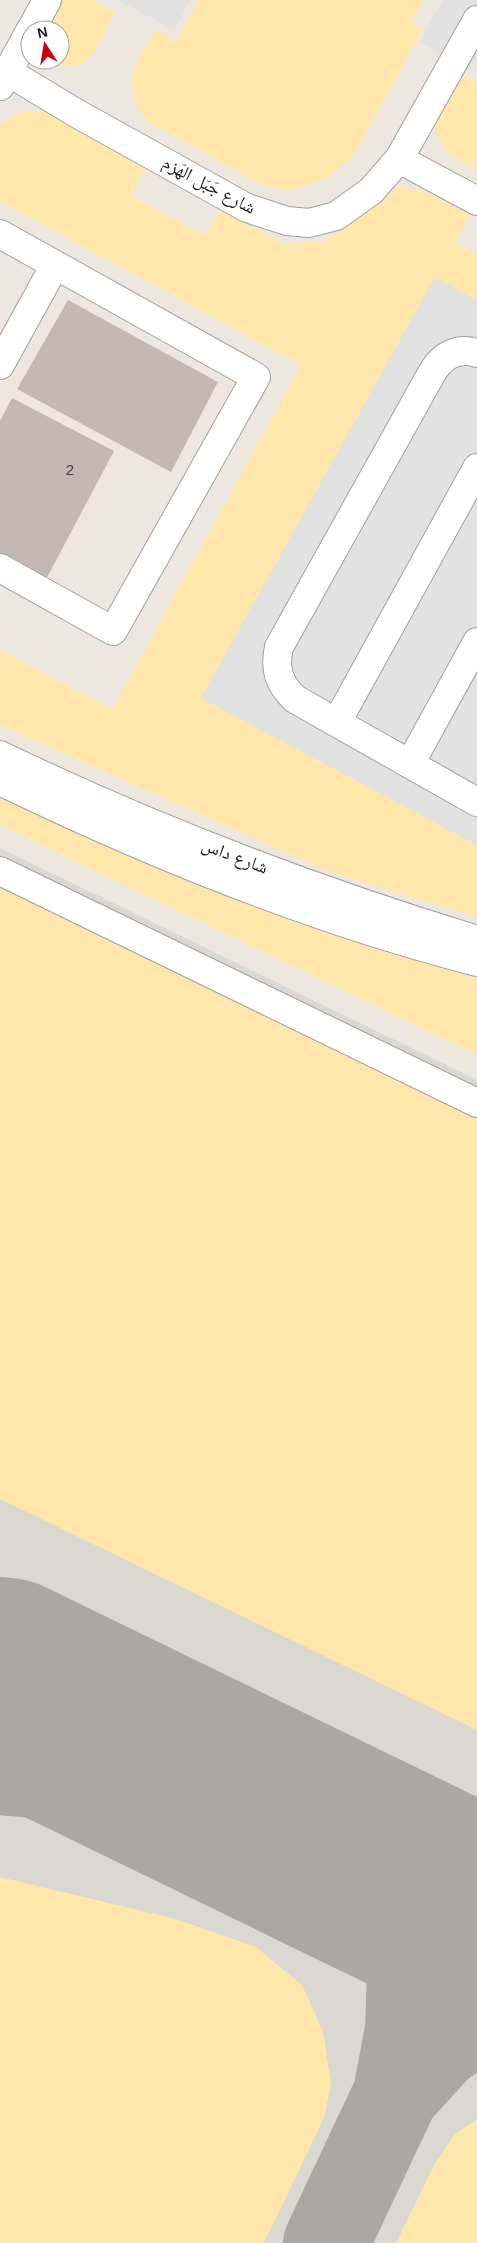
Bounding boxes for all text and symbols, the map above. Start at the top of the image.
north arrow [20,20,70,70]
text: N [36,23,49,41]
street label: شارع جَبَل الهَزم [158,152,259,220]
house number: 2 [66,461,74,478]
street label: شارع داس [199,834,271,879]

